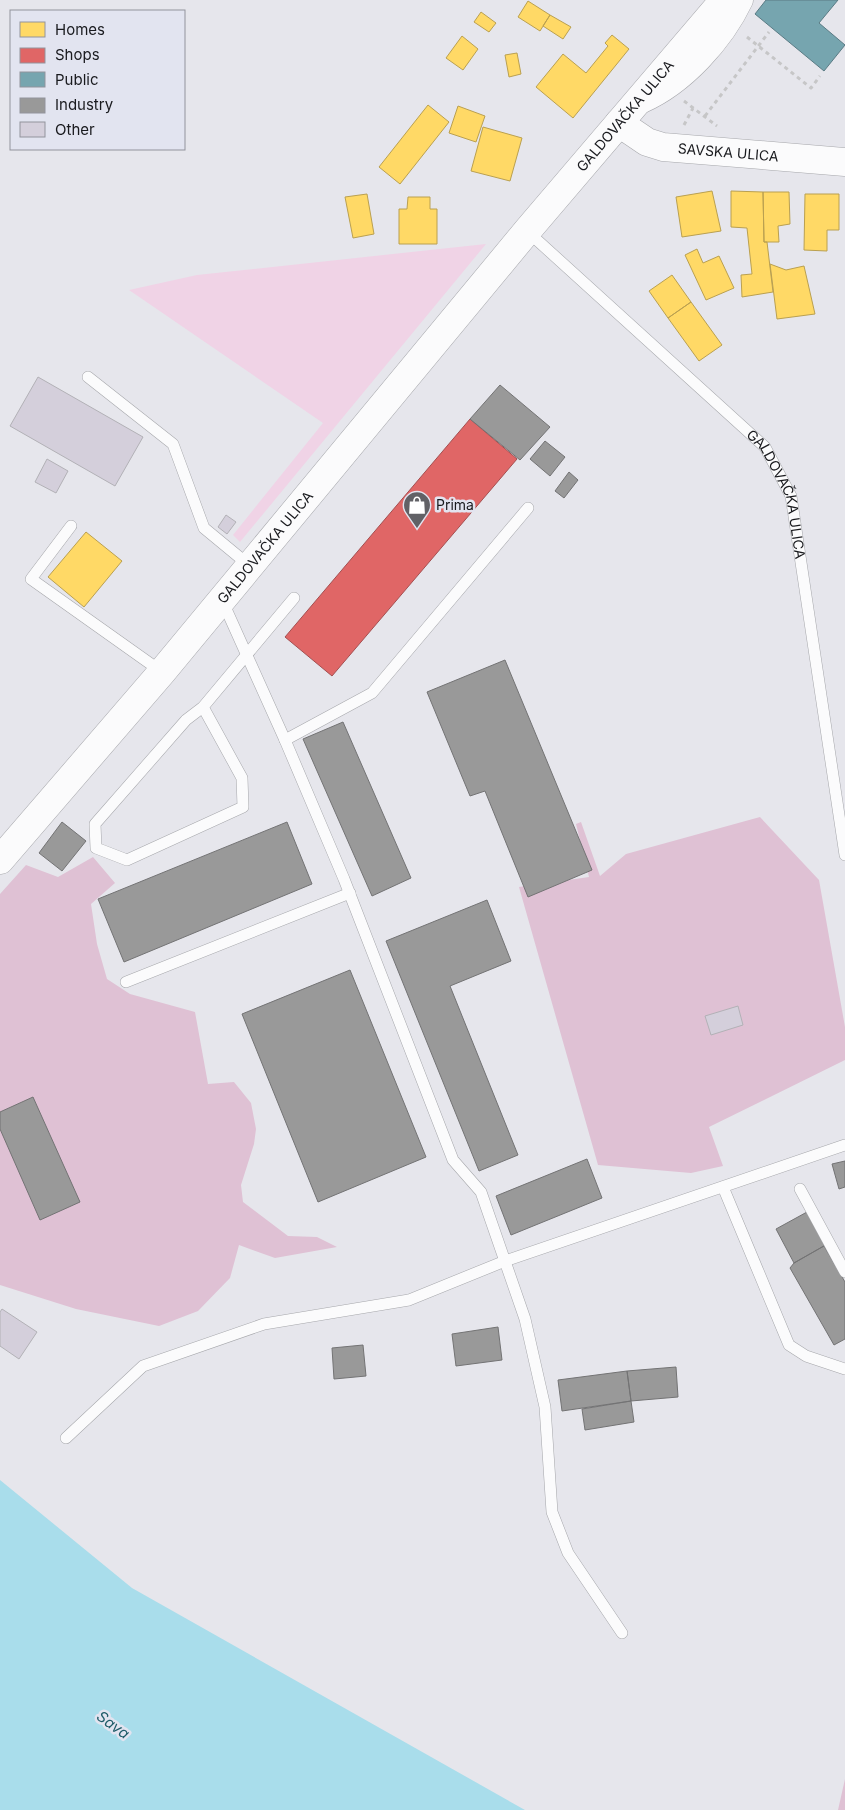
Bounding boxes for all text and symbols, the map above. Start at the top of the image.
legend [10,10,185,150]
text: Homes [55,20,105,39]
text: Shops [55,45,100,64]
street label: GALDOVAČKA ULICA [573,56,677,175]
text: Public [55,70,98,89]
text: Industry [55,95,114,114]
text: Other [55,120,95,139]
street label: SAVSKA ULICA [677,139,780,165]
street label: GALDOVAČKA ULICA [743,426,809,560]
street label: GALDOVAČKA ULICA [213,487,316,607]
shop icon: Prima [402,490,432,529]
place label: Prima [436,496,474,513]
water label: Sava [93,1706,133,1743]

